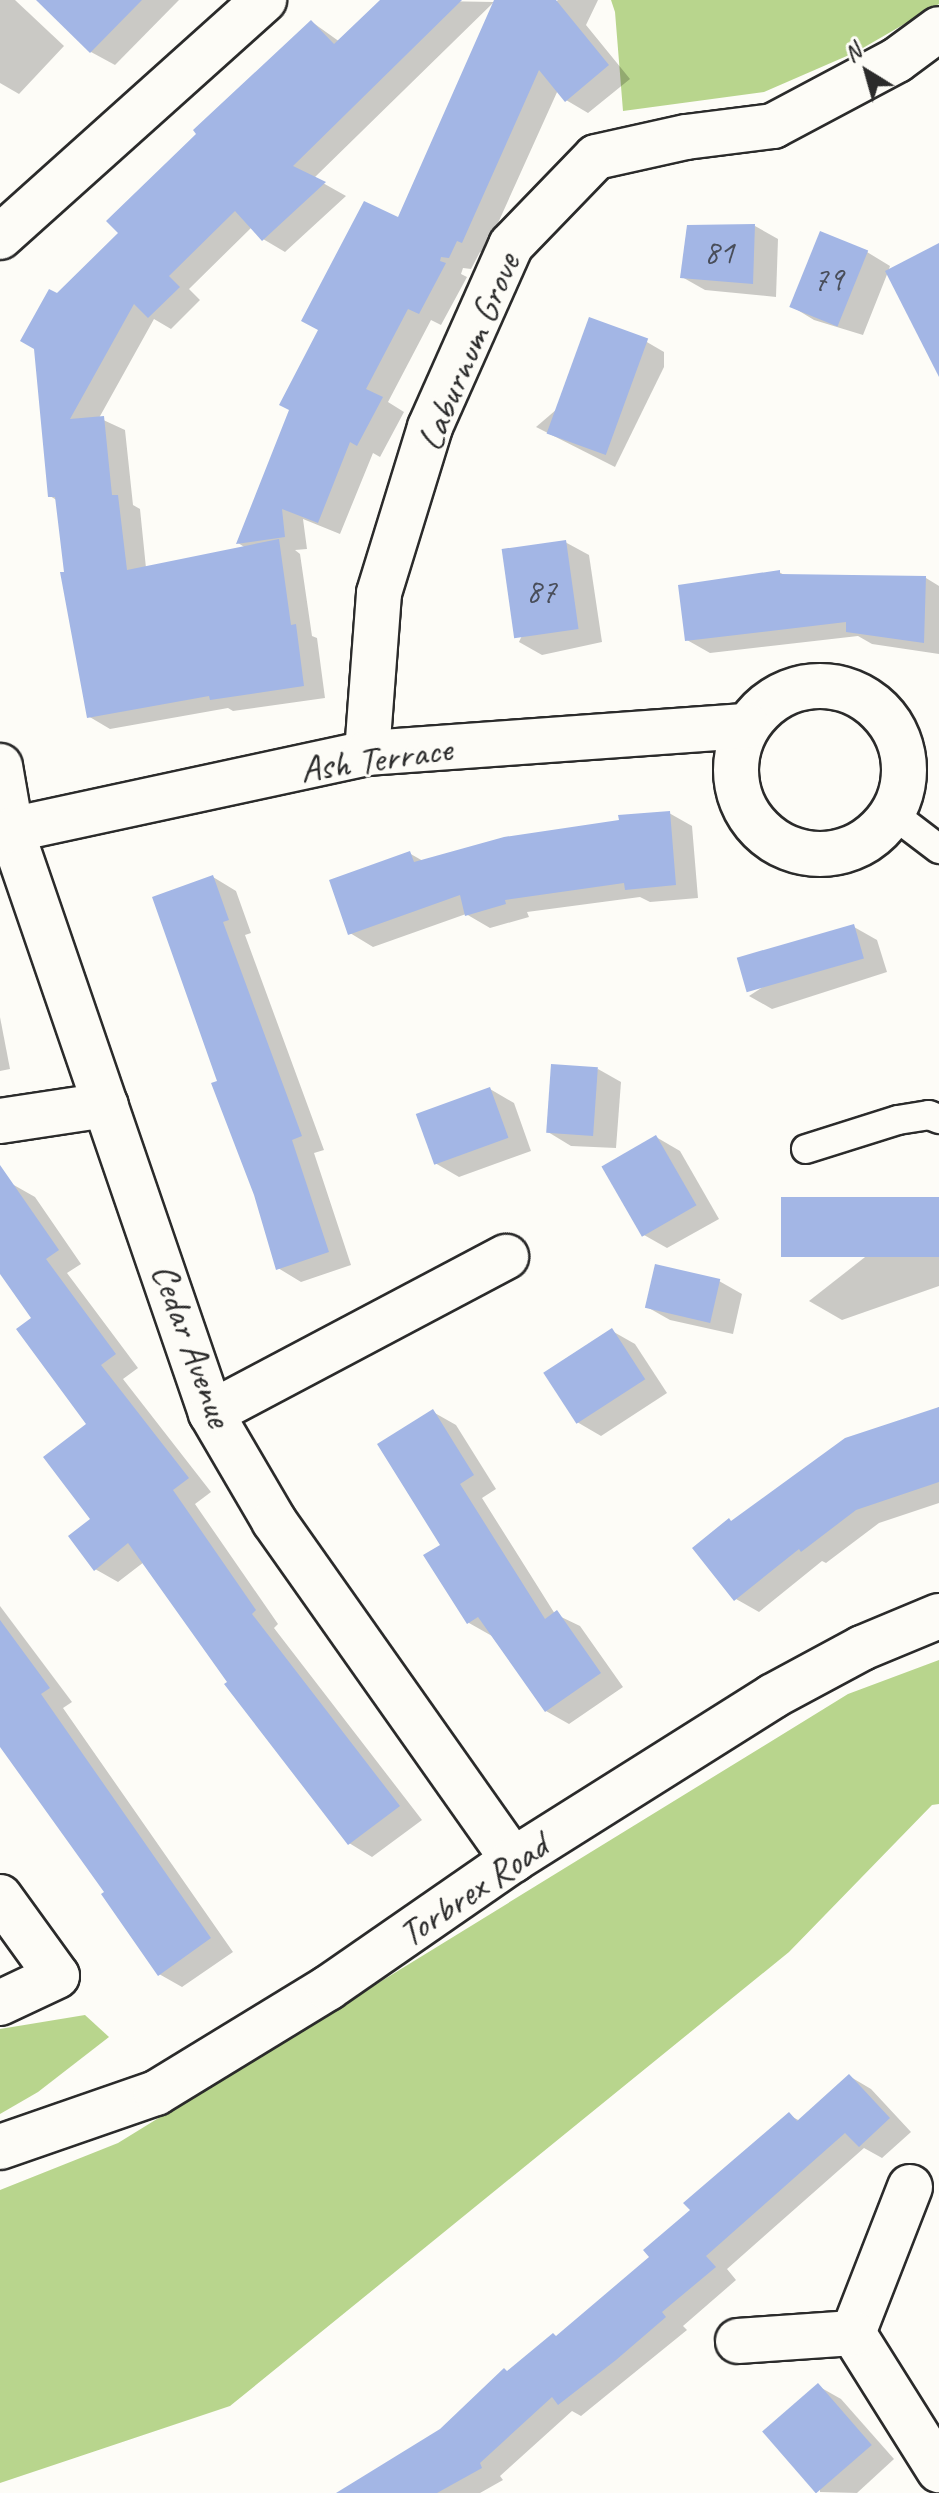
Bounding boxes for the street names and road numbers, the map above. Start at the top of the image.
street label: Laburnum Grove [406,247,530,457]
street label: Ash Terrace [297,726,455,792]
street label: Cedar Avenue [141,1257,243,1433]
street label: Torbrex Road [390,1824,556,1956]

